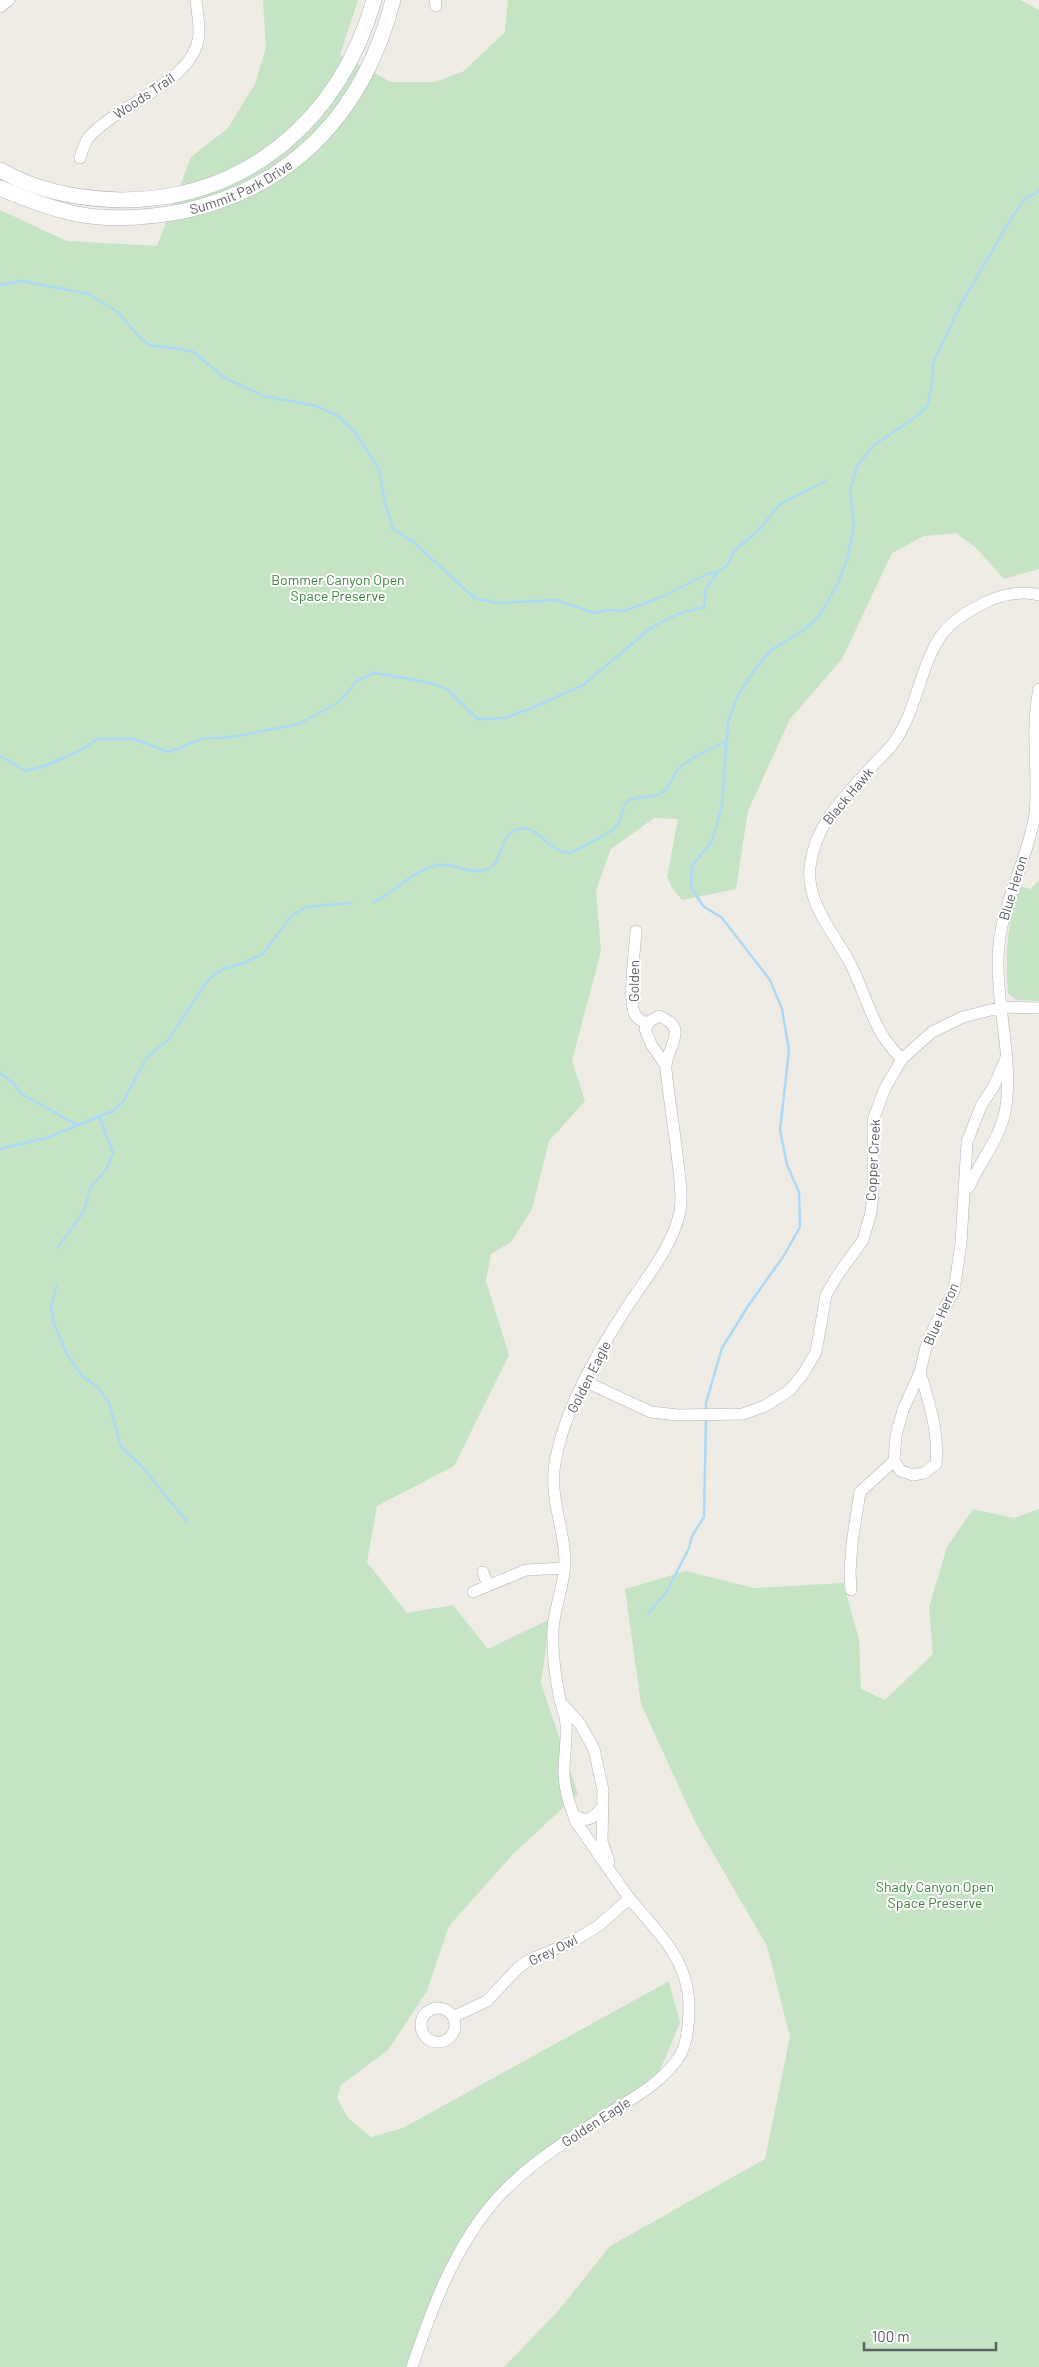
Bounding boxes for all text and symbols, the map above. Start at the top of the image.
street label: Woods Trail [110,69,178,122]
street label: Summit Park Drive [188,156,295,217]
park label: Bommer Canyon Open Space Preserve [271,571,405,604]
street label: Black Hawk [819,764,876,828]
street label: Blue Heron [995,854,1030,922]
street label: Golden [625,960,642,1002]
street label: Copper Creek [862,1118,883,1202]
street label: Blue Heron [919,1280,962,1348]
street label: Golden Eagle [563,1338,614,1416]
park label: Shady Canyon Open Space Preserve [876,1878,994,1911]
street label: Grey Owl [526,1930,580,1969]
street label: Golden Eagle [558,2093,633,2150]
scale bar [864,2320,996,2352]
text: 100 m [872,2327,910,2345]

